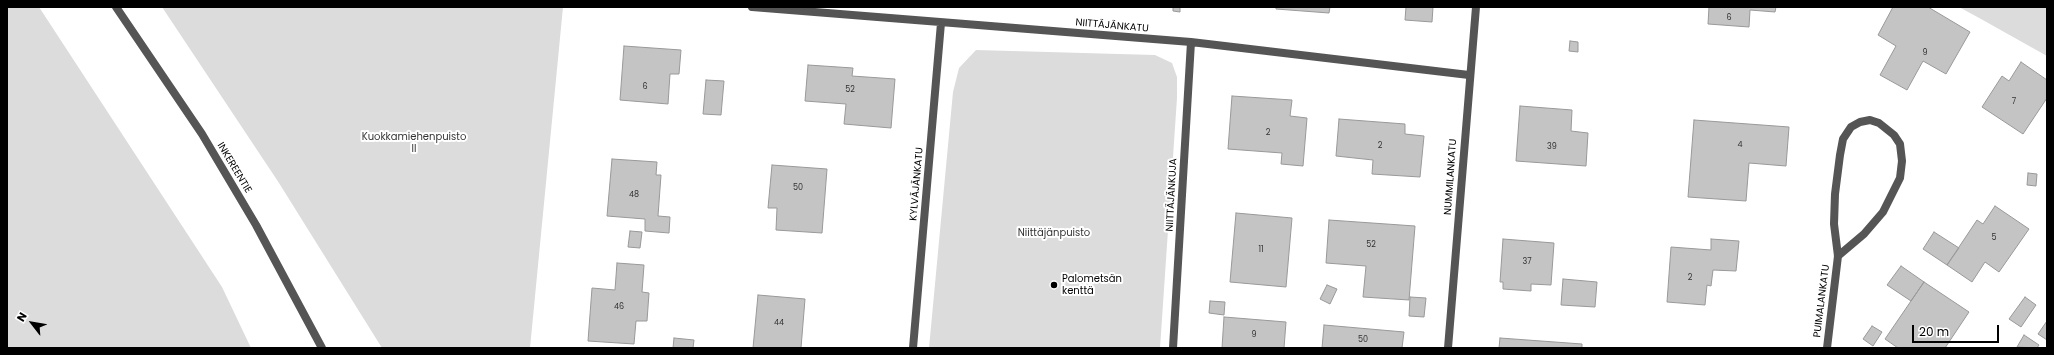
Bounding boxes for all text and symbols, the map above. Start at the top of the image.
house number: 6 [1726,13,1732,23]
street label: NIITTÄJÄNKATU [1075,17,1149,35]
house number: 9 [1922,48,1928,58]
house number: 6 [642,82,648,92]
house number: 52 [845,85,855,95]
house number: 7 [2012,97,2016,107]
house number: 2 [1266,128,1270,138]
park label: Kuokkamiehenpuisto II [362,131,466,154]
street label: NUMMILANKATU [1442,138,1460,216]
street label: INKEREENTIE [214,140,254,196]
house number: 4 [1737,140,1743,150]
house number: 2 [1378,141,1382,151]
house number: 39 [1547,142,1557,152]
street label: KYLVÄJÄNKATU [908,147,926,221]
street label: NIITTÄJÄNKUJA [1164,158,1180,232]
house number: 50 [793,183,803,193]
house number: 48 [629,190,639,200]
park label: Niittäjänpuisto [1018,227,1090,239]
house number: 5 [1991,233,1997,243]
house number: 52 [1366,240,1376,250]
house number: 11 [1258,245,1264,255]
house number: 37 [1522,257,1532,267]
street label: PUIMALANKATU [1812,264,1832,338]
place label: Palometsän kenttä [1062,273,1122,296]
house number: 2 [1688,273,1692,283]
marker: Palometsän kenttä [1049,280,1059,290]
house number: 46 [614,302,624,312]
north arrow [12,303,52,343]
text: N [13,309,31,324]
scale bar [1914,317,2001,343]
house number: 44 [774,318,784,328]
text: 20 m [1919,323,1949,340]
house number: 9 [1251,330,1257,340]
house number: 50 [1358,335,1368,345]

